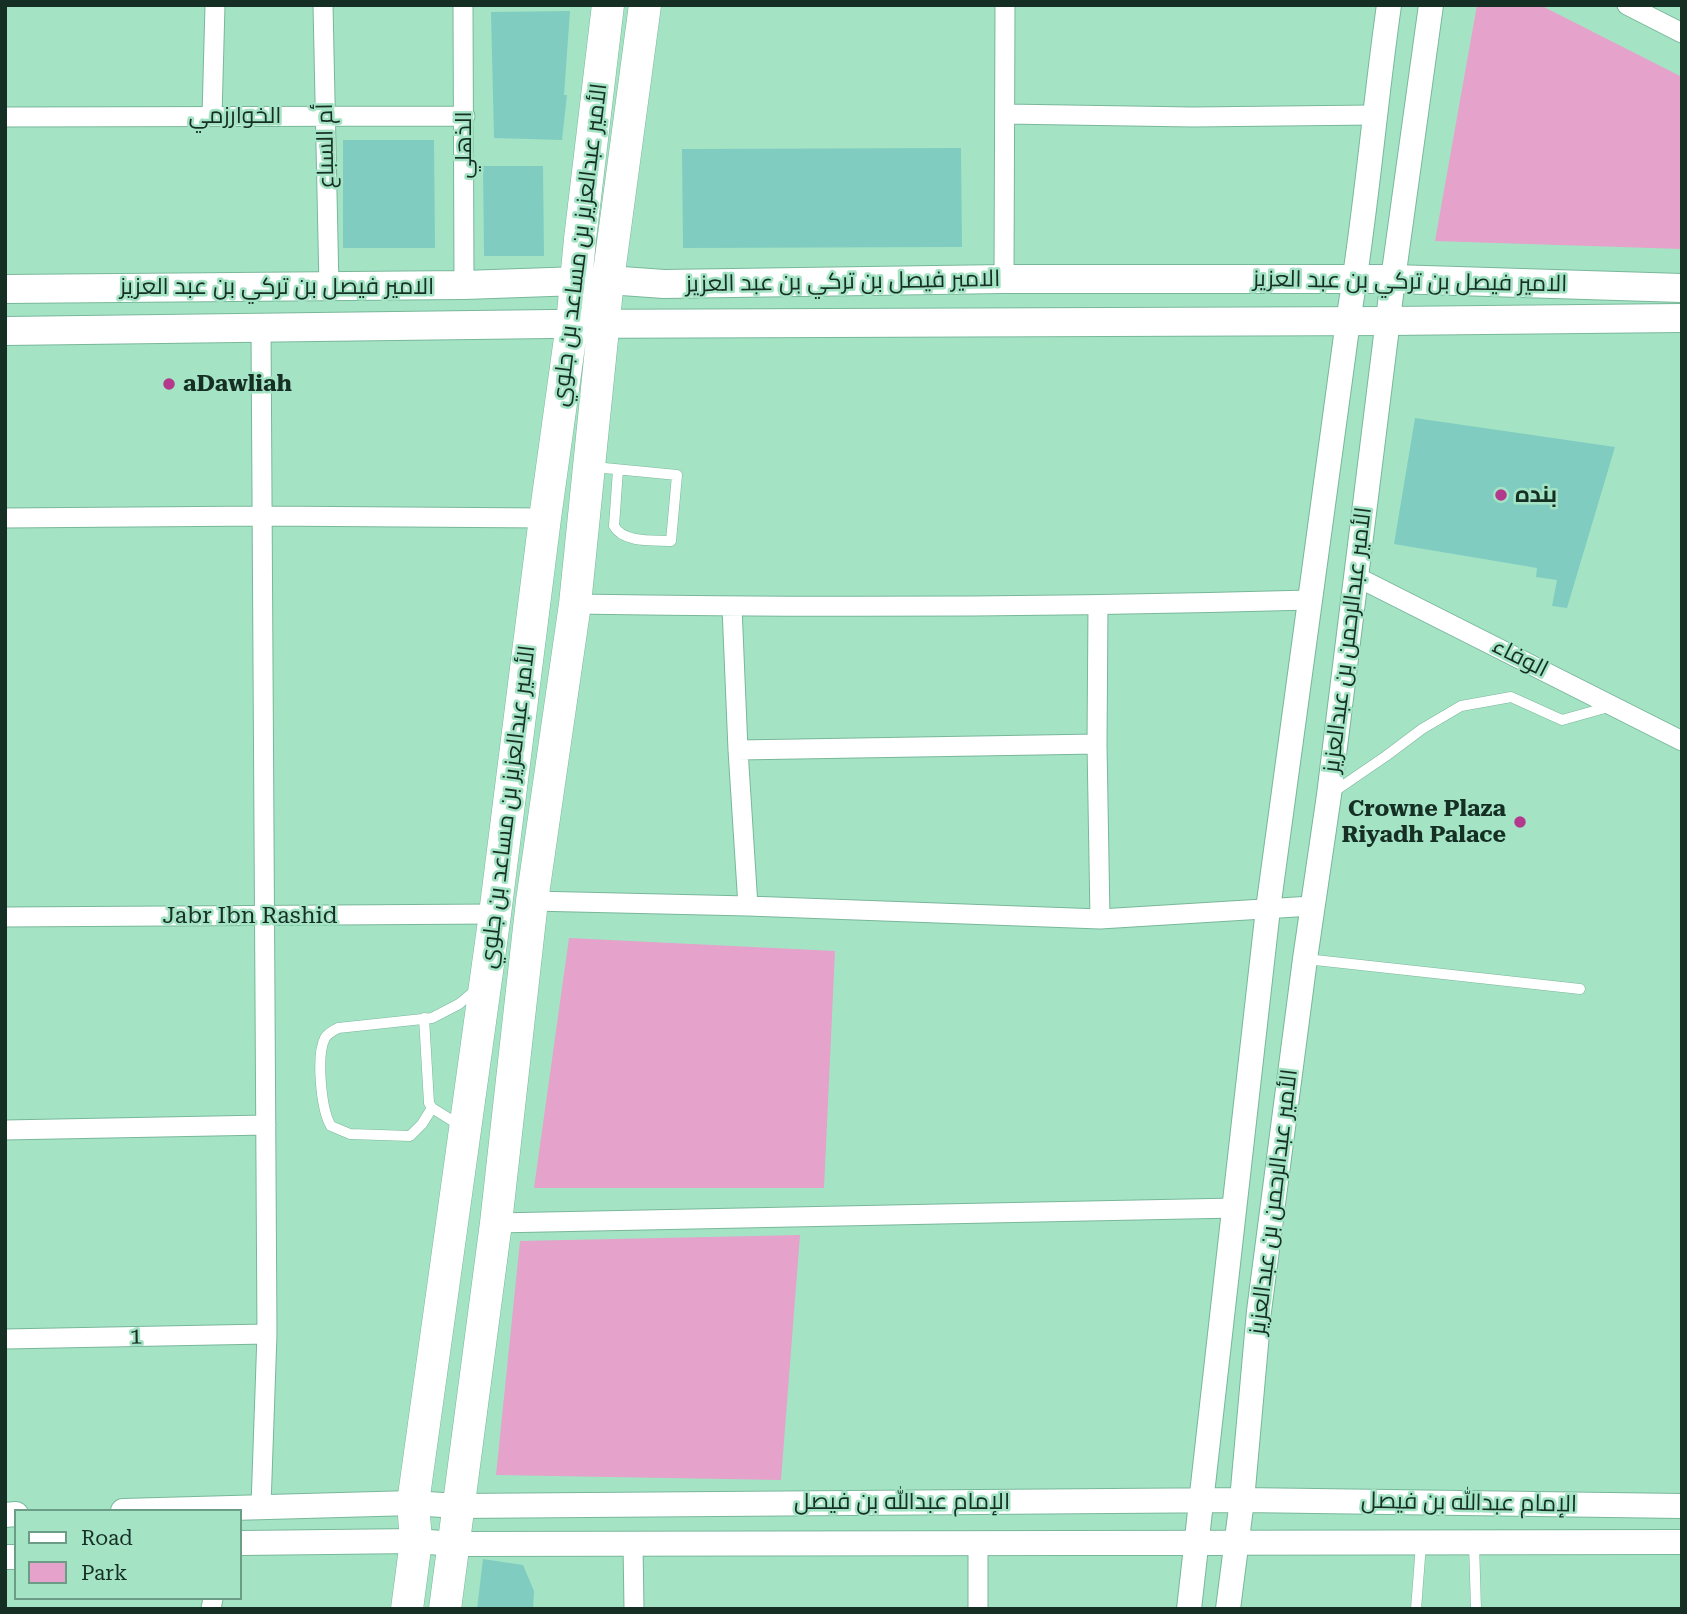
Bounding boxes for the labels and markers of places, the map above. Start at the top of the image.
place label: aDawliah [183,370,292,398]
marker: aDawliah [161,376,177,392]
place label: بنده [1515,481,1557,509]
marker: بنده [1493,487,1509,503]
place label: Crowne Plaza Riyadh Palace [1341,795,1506,849]
marker: Crowne Plaza Riyadh Palace [1512,814,1528,830]

